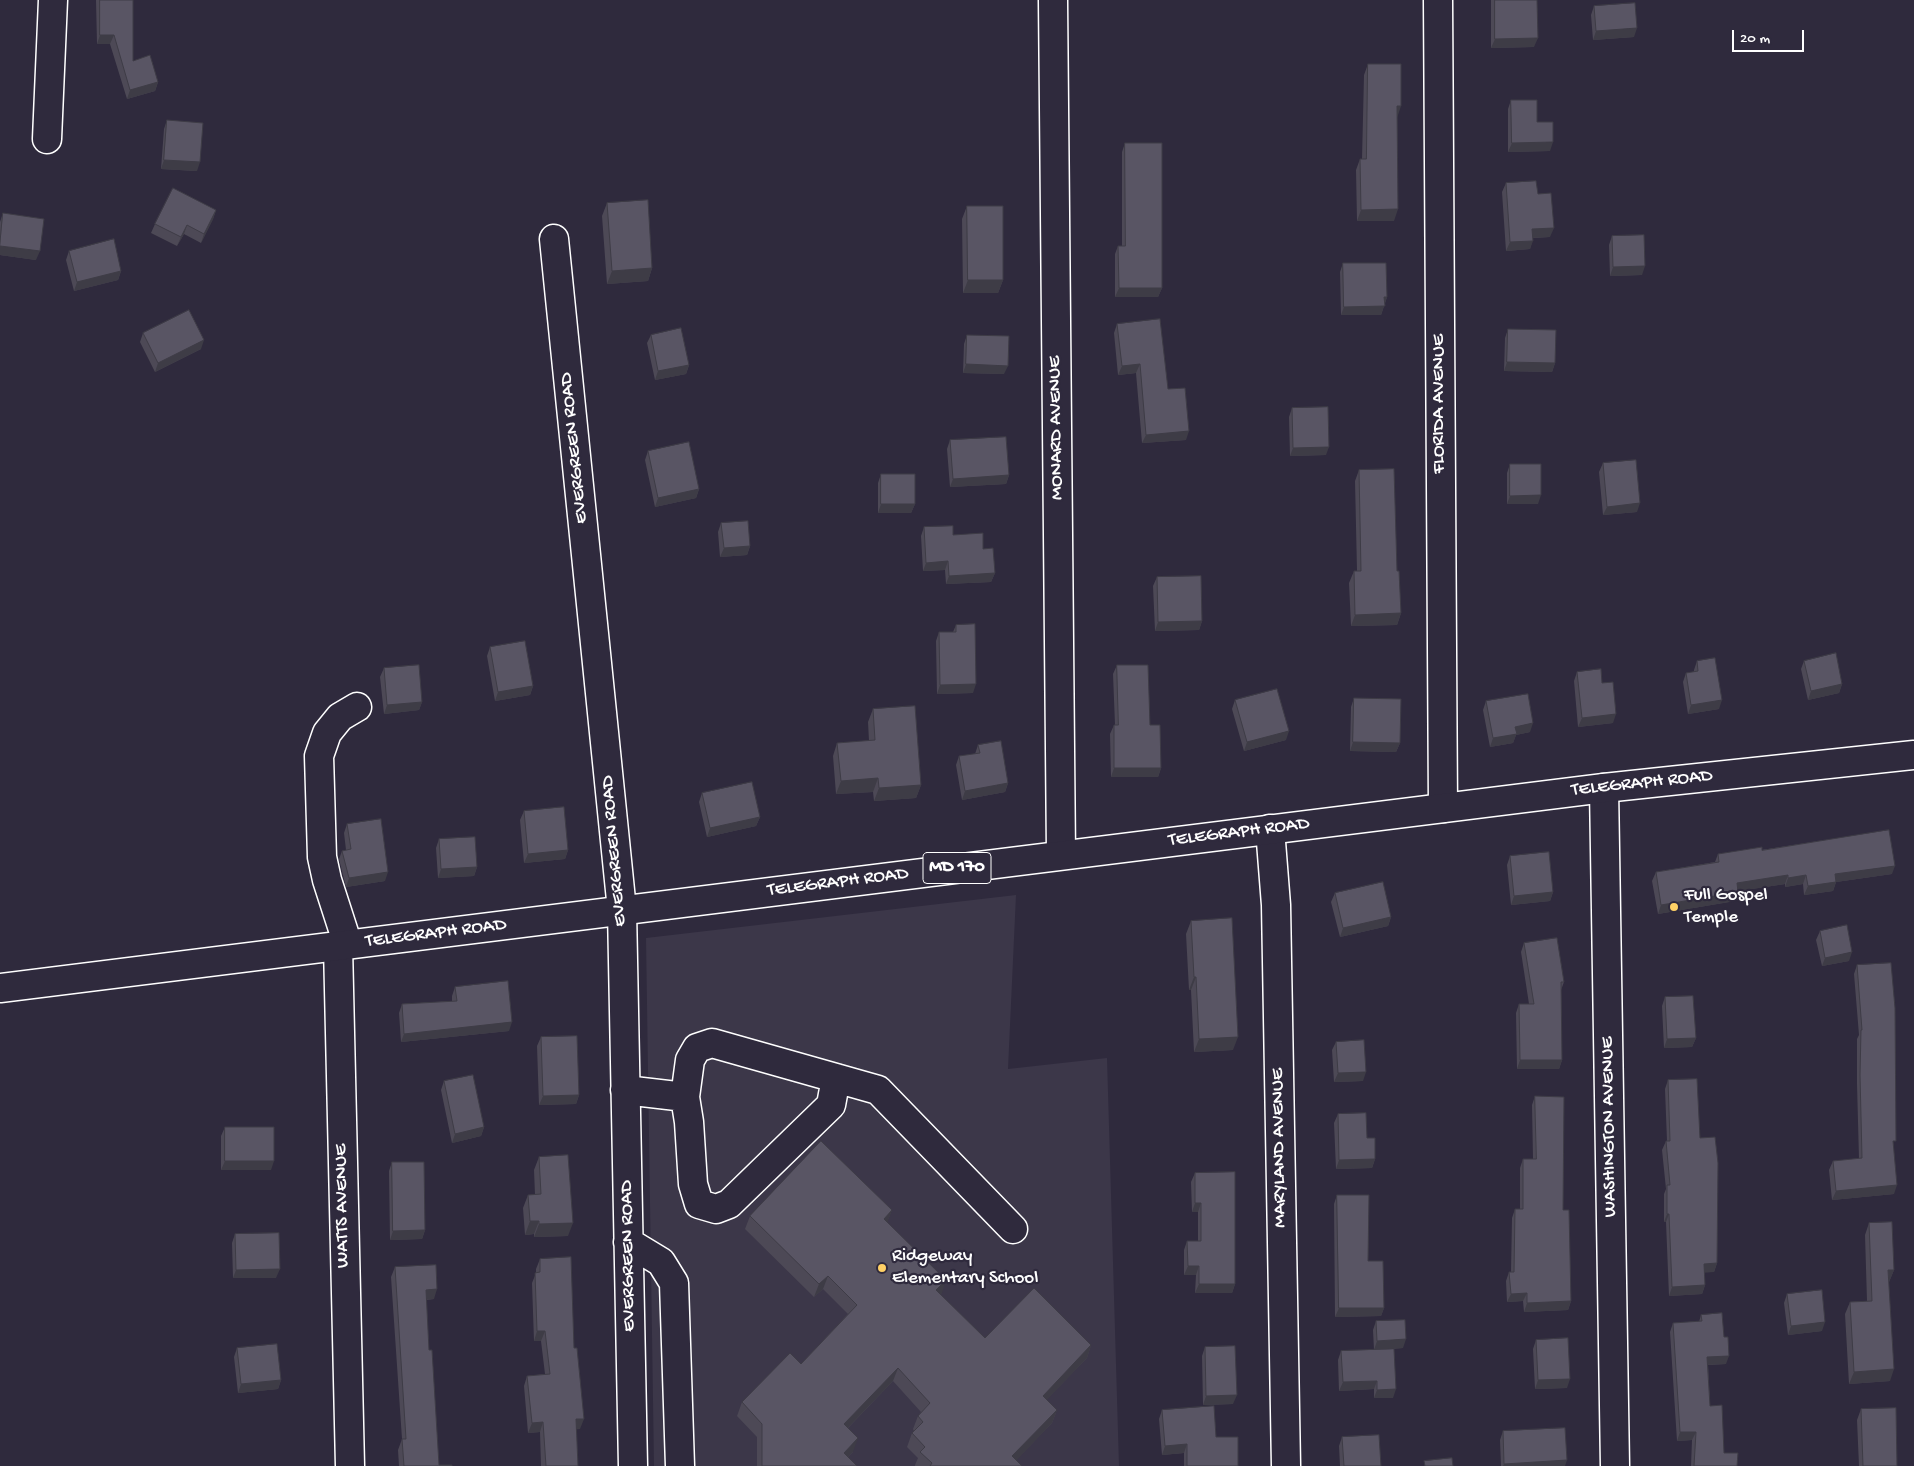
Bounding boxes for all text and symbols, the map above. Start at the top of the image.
scale bar [1734,20,1806,52]
text: 20 m [1740,30,1770,48]
street label: FLORIDA AVENUE [1429,334,1451,474]
street label: MONARD AVENUE [1044,356,1070,500]
street label: EVERGREEN ROAD [556,371,594,525]
street label: TELEGRAPH ROAD [1570,765,1714,803]
street label: EVERGREEN ROAD [597,774,633,928]
street label: TELEGRAPH ROAD [1167,813,1311,853]
road number: MD 170 [923,852,991,884]
street label: TELEGRAPH ROAD [766,863,910,903]
place label: Full Gospel Temple [1684,885,1768,929]
marker: Full Gospel Temple [1668,901,1680,913]
street label: TELEGRAPH ROAD [364,914,508,954]
street label: WASHINGTON AVENUE [1597,1037,1623,1217]
street label: MARYLAND AVENUE [1267,1068,1293,1228]
street label: WATTS AVENUE [331,1144,355,1268]
street label: EVERGREEN ROAD [616,1180,642,1332]
place label: Ridgeway Elementary School [892,1246,1038,1290]
marker: Ridgeway Elementary School [876,1262,888,1274]

